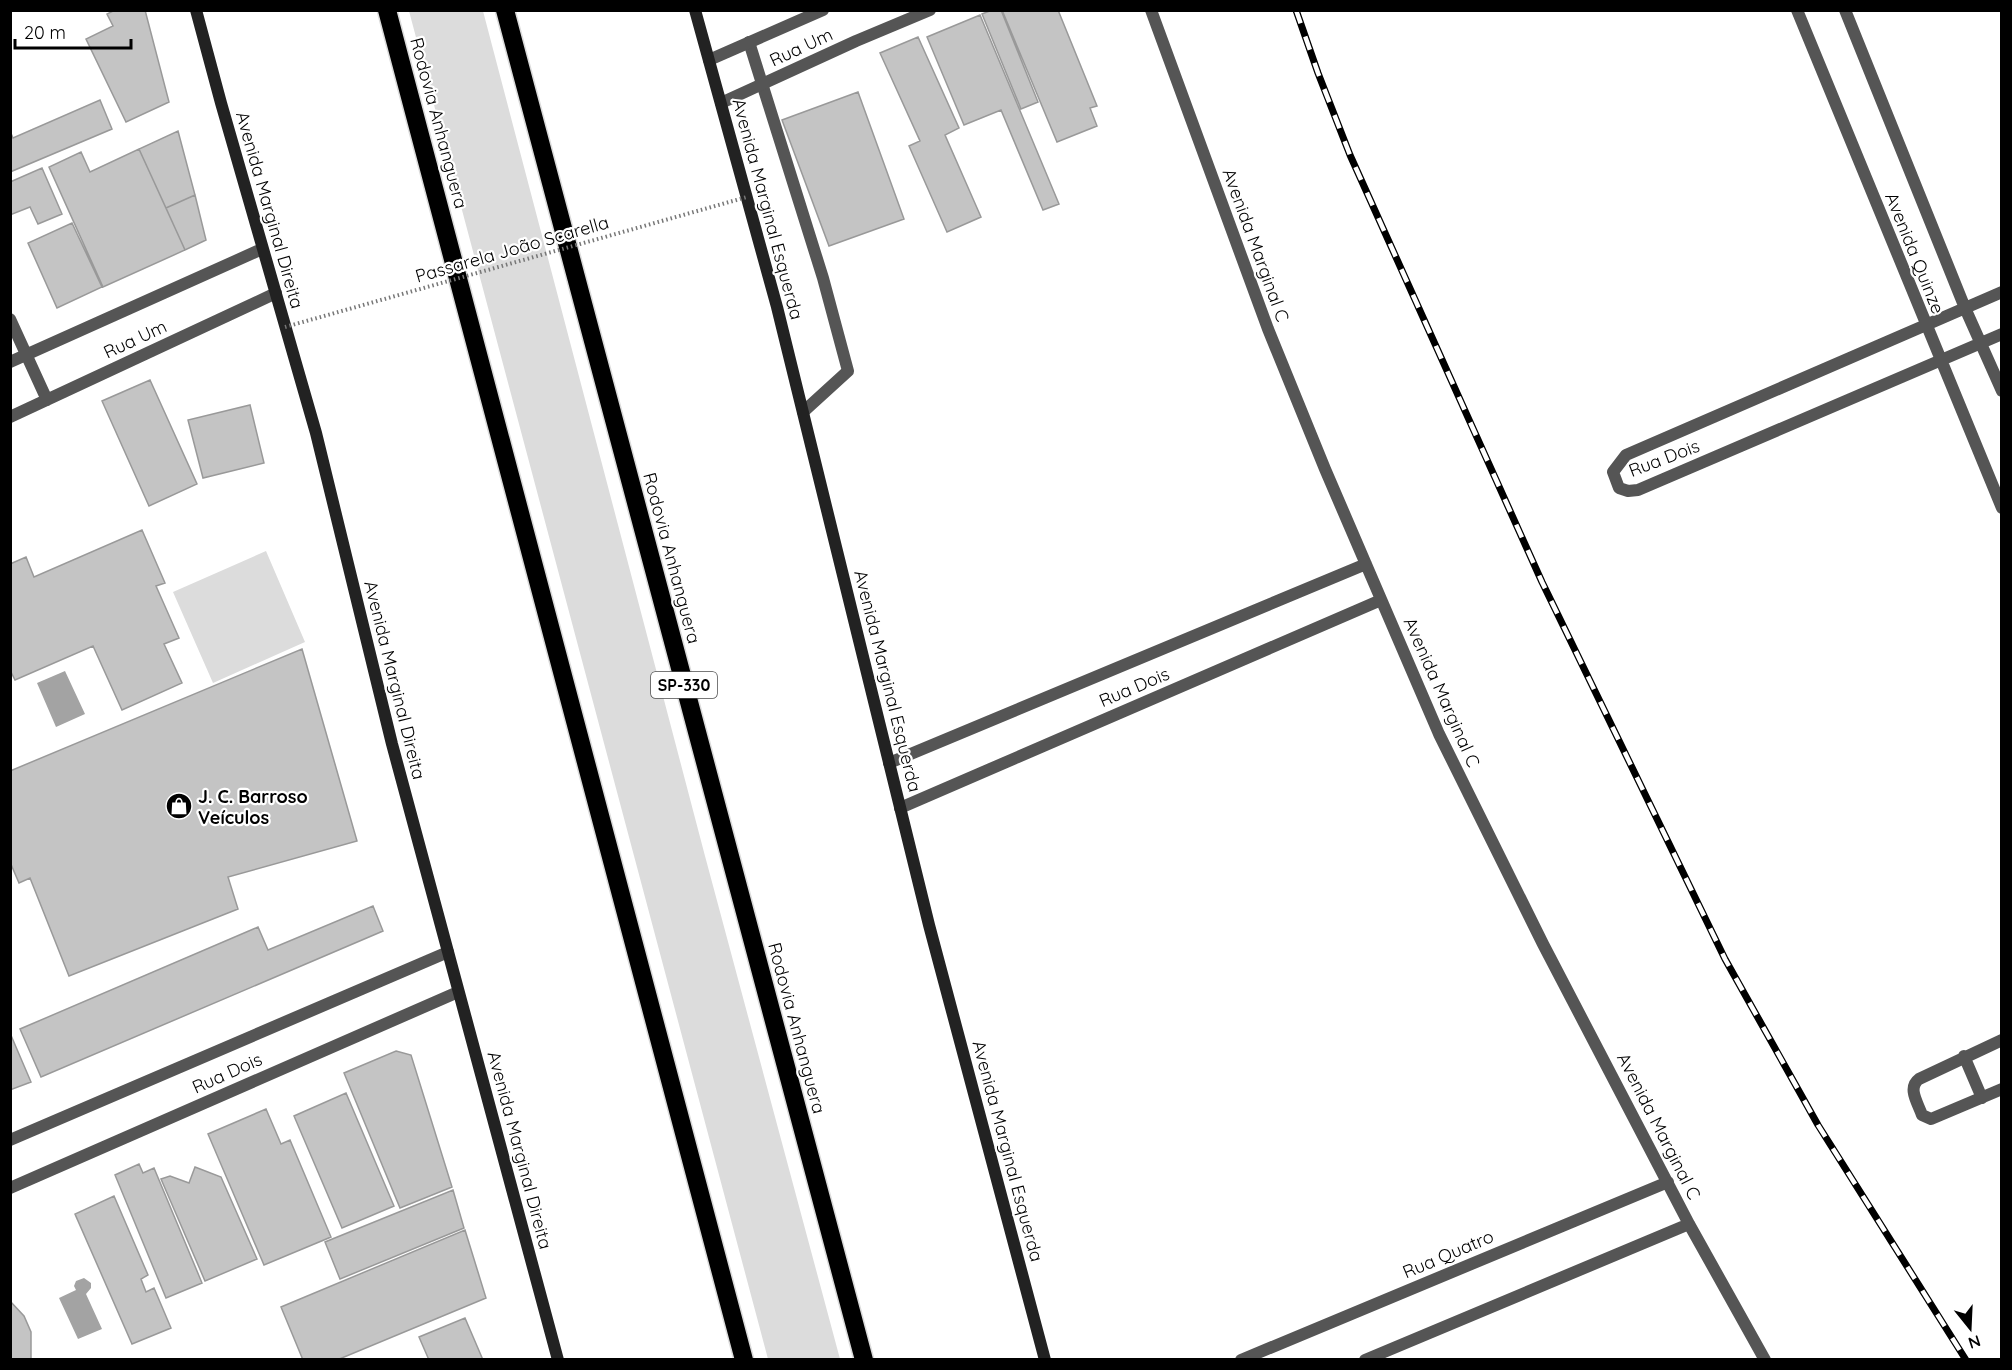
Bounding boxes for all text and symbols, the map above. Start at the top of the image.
scale bar [15,12,130,50]
text: 20 m [24,21,66,44]
street label: Rua Um [766,22,836,72]
street label: Rodovia Anhanguera [405,35,473,211]
street label: Avenida Marginal Esquerda [727,96,809,322]
street label: Avenida Marginal Direita [231,109,309,311]
street label: Avenida Marginal C [1218,165,1294,325]
street label: Avenida Quinze [1880,189,1950,317]
street label: Passarela João Scarella [413,210,611,288]
street label: Rua Um [100,314,170,364]
street label: Rua Dois [1625,434,1703,482]
street label: Rodovia Anhanguera [638,470,706,646]
street label: Avenida Marginal Esquerda [849,568,927,794]
street label: Avenida Marginal Direita [359,578,431,782]
street label: Avenida Marginal C [1399,614,1485,771]
street label: Rua Dois [1095,662,1173,712]
road number: SP-330 [651,672,717,698]
place label: J. C. Barroso Veículos [198,785,308,829]
shop icon: J. C. Barroso Veículos [164,791,194,821]
street label: Rodovia Anhanguera [763,940,831,1116]
street label: Avenida Marginal Esquerda [967,1038,1049,1264]
street label: Rua Dois [188,1047,266,1099]
street label: Avenida Marginal Direita [482,1048,558,1252]
street label: Avenida Marginal C [1612,1049,1706,1203]
street label: Rua Quatro [1399,1225,1497,1283]
north arrow [1940,1298,2000,1358]
text: N [1966,1331,1983,1354]

